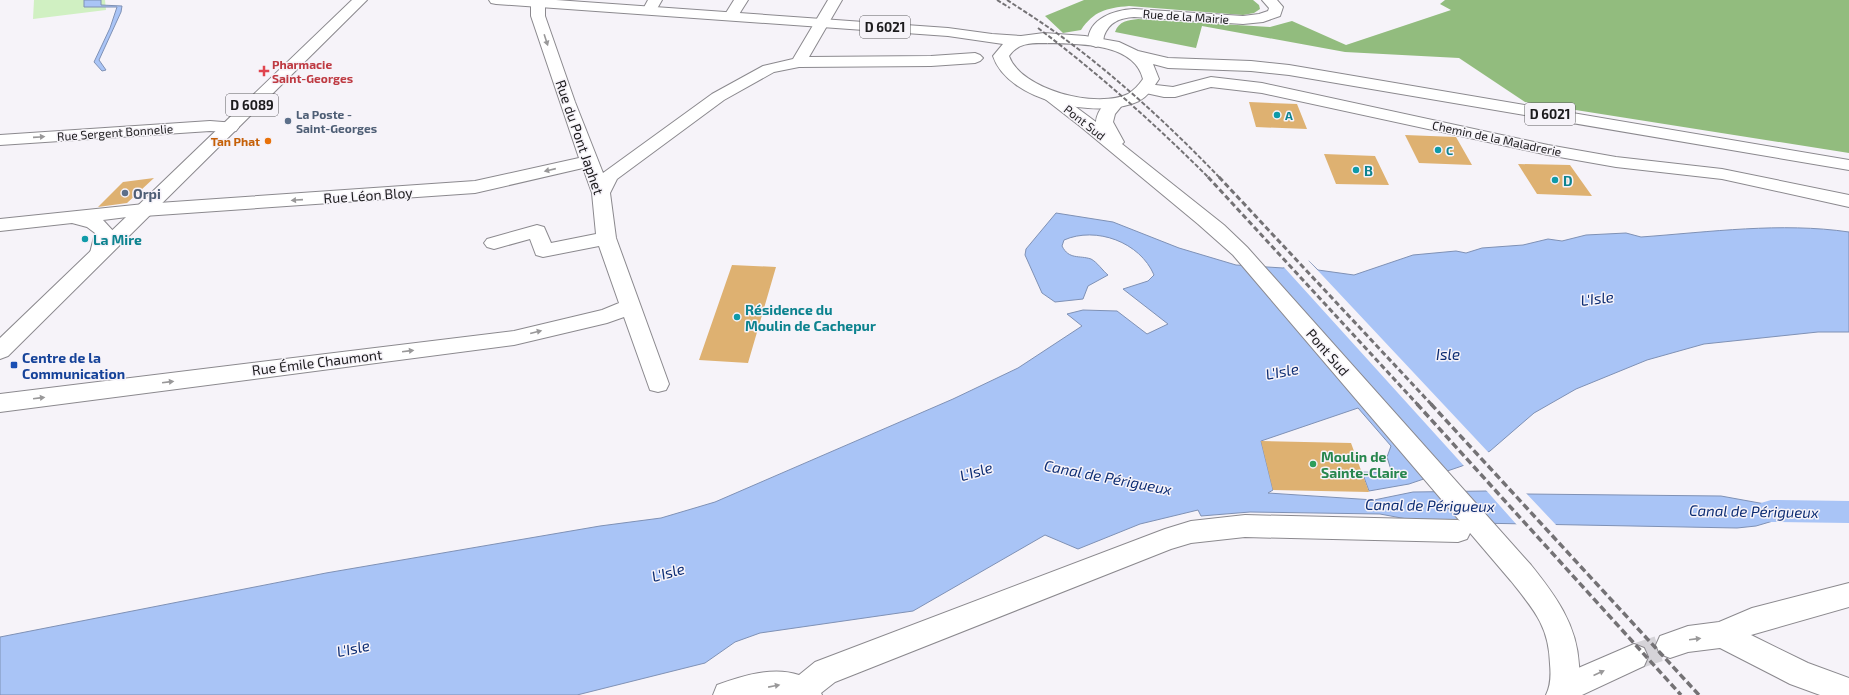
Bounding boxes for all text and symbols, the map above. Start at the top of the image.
street label: Rue de la Mairie [1142,6,1230,26]
road number: D 6021 [860,16,910,38]
one-way arrow [543,35,549,47]
place label: Pharmacie Saint-Georges [272,57,353,85]
marker: Pharmacie Saint-Georges [259,66,269,76]
street label: Rue du Pont Japhet [552,77,608,197]
road number: D 6089 [226,94,278,116]
street label: Pont Sud [1062,102,1108,142]
road number: D 6021 [1525,103,1575,125]
place label: La Poste - Saint-Georges [296,107,377,135]
place label: A [1285,108,1293,122]
marker: A [1272,110,1282,120]
marker: La Poste - Saint-Georges [283,116,293,126]
street label: Chemin de la Maladrerie [1431,117,1563,159]
street label: Rue Sergent Bonnelie [57,121,173,143]
one-way arrow [33,134,45,141]
place label: Tan Phat [211,134,260,148]
marker: Tan Phat [263,136,273,146]
place label: C [1446,143,1453,157]
marker: C [1433,145,1443,155]
place label: B [1364,162,1373,179]
marker: B [1351,165,1361,175]
one-way arrow [544,167,556,173]
place label: D [1563,172,1573,189]
marker: D [1550,175,1560,185]
street label: Rue Léon Bloy [323,183,414,207]
place label: Orpi [133,185,161,202]
marker: Orpi [120,188,130,198]
one-way arrow [290,197,303,203]
place label: La Mire [93,231,142,248]
marker: La Mire [80,234,90,244]
water label: L'Isle [1579,287,1615,309]
place label: Résidence du Moulin de Cachepur [745,301,876,334]
marker: Résidence du Moulin de Cachepur [732,312,742,322]
street label: Pont Sud [1303,325,1353,379]
one-way arrow [530,329,542,335]
water label: Isle [1436,345,1460,363]
street label: Rue Émile Chaumont [251,346,383,378]
one-way arrow [402,348,414,354]
place label: Centre de la Communication [22,349,125,382]
water label: L'Isle [1264,359,1300,383]
marker: Centre de la Communication [9,360,19,370]
one-way arrow [162,378,174,385]
one-way arrow [33,395,45,401]
place label: Moulin de Sainte-Claire [1321,448,1407,481]
water label: Canal de Périgueux [1043,456,1173,498]
water label: L'Isle [957,458,995,484]
marker: Moulin de Sainte-Claire [1308,459,1318,469]
water label: Canal de Périgueux [1365,495,1495,515]
water label: Canal de Périgueux [1689,501,1819,521]
water label: L'Isle [649,559,687,585]
one-way arrow [1689,635,1701,642]
water label: L'Isle [335,636,371,660]
one-way arrow [1594,670,1605,676]
one-way arrow [768,682,780,688]

